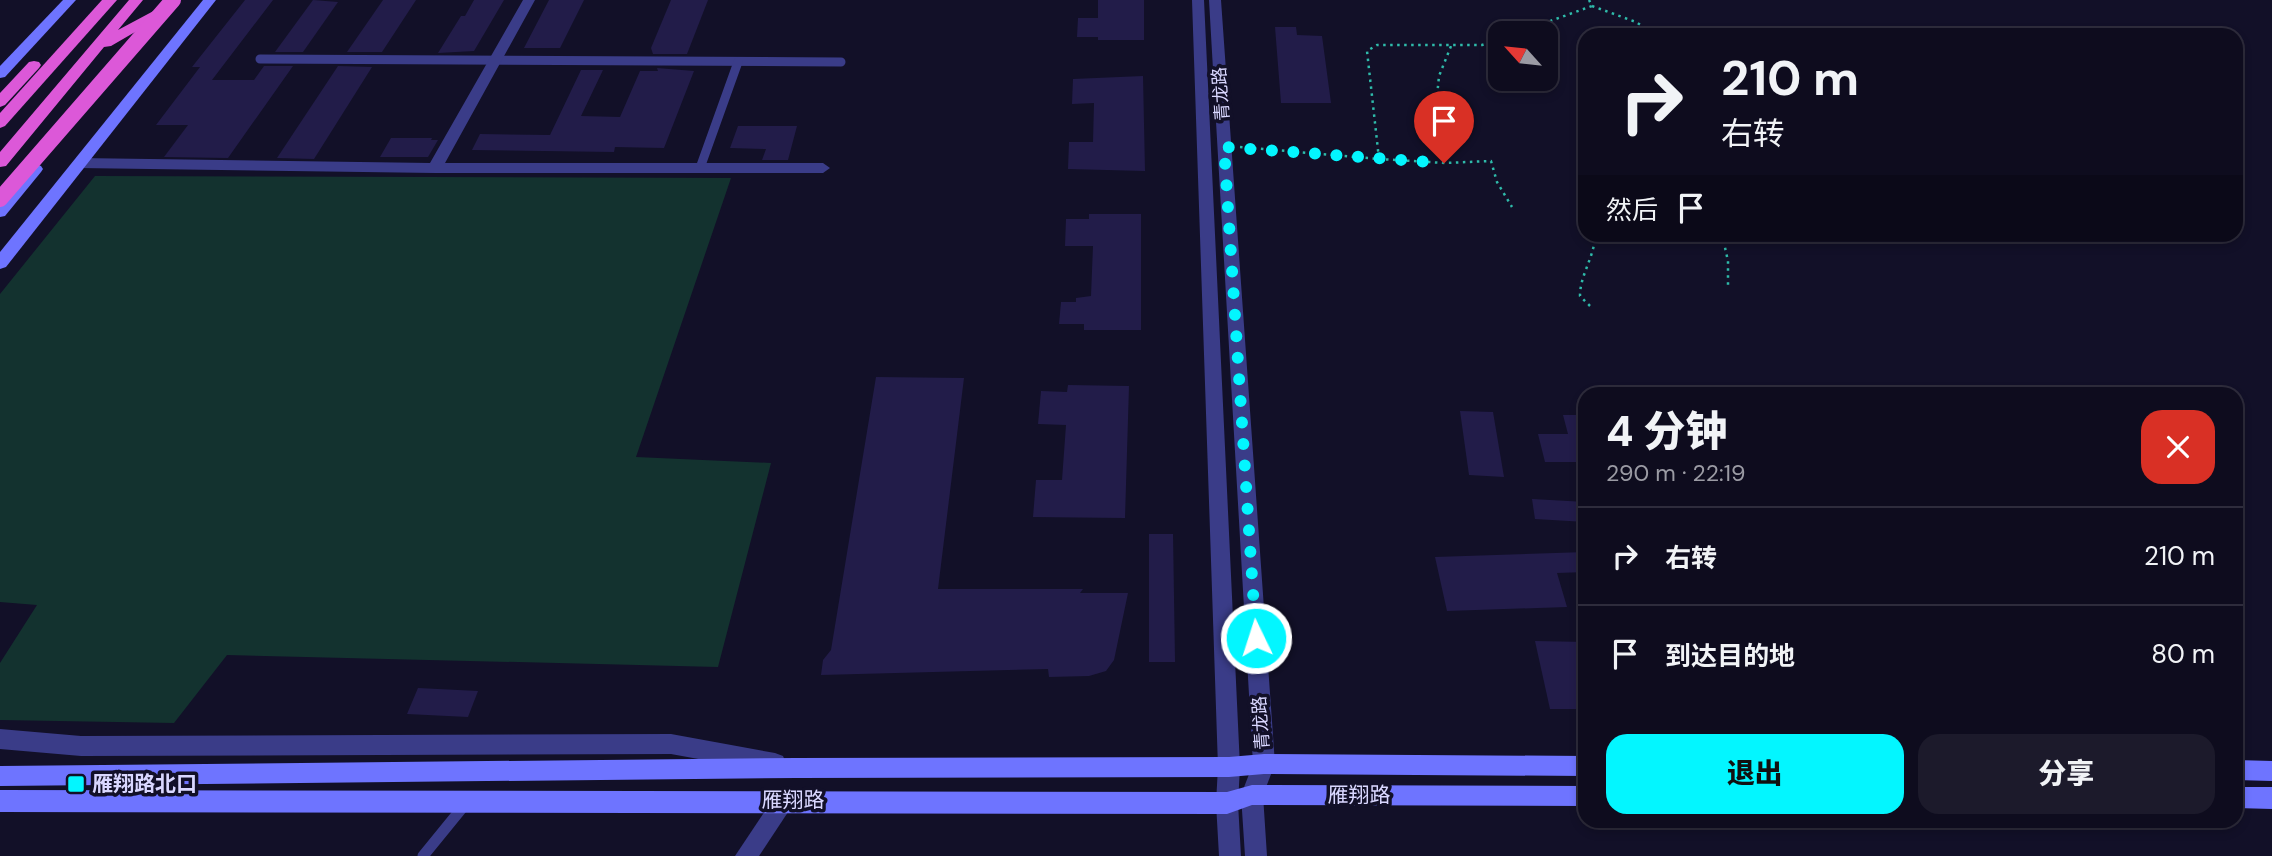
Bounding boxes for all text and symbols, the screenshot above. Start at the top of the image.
north arrow [1488,21,1558,91]
map controls [1488,21,1558,91]
text: 210 m [1721,46,1859,110]
icon: right [1606,56,1697,147]
street label: 青龙路 [1207,66,1235,122]
pin [1414,91,1474,163]
icon: arrive [1425,102,1463,140]
text: 右转 [1721,113,1785,155]
icon: arrive [1672,189,1710,227]
text: 然后 [1606,193,1658,227]
text: 4 分钟 [1606,404,1727,459]
button: close [2141,410,2215,484]
text: 290 m · 22:19 [1606,458,1745,488]
icon: right [1606,537,1644,575]
text: 210 m [2144,539,2215,573]
text: 右转 [1665,541,1717,575]
position arrow [1219,601,1293,675]
icon: arrive [1606,635,1644,673]
text: 80 m [2151,637,2215,671]
text: 到达目的地 [1665,639,1795,673]
street label: 青龙路 [1247,695,1275,751]
button: 退出 [1606,734,1904,814]
button: 分享 [1918,734,2215,814]
place label: 雁翔路北口 [92,770,197,798]
marker: 雁翔路北口 [66,774,86,794]
street label: 雁翔路 [1328,781,1391,809]
street label: 雁翔路 [762,786,825,814]

